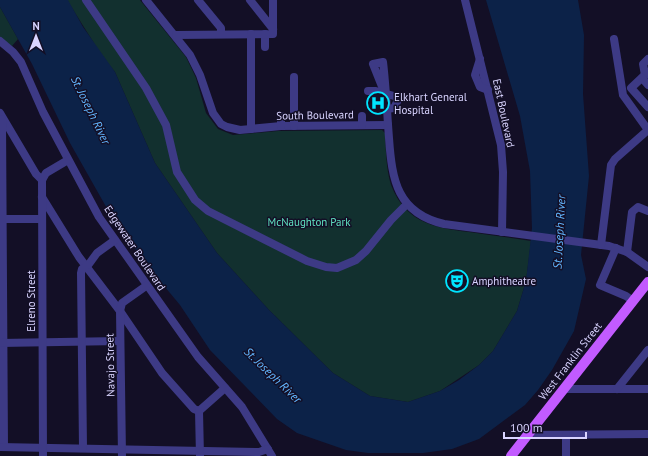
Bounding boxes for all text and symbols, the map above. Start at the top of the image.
north arrow [16,16,56,56]
text: N [32,19,40,33]
water label: St. Joseph River [68,73,114,148]
street label: East Boulevard [490,77,518,149]
hospital icon: Elkhart General Hospital [365,90,391,116]
place label: Elkhart General Hospital [394,90,468,117]
street label: South Boulevard [276,107,354,123]
water label: St. Joseph River [550,193,568,269]
street label: Edgewater Boulevard [101,203,169,293]
park label: McNaughton Park [267,215,351,229]
theatre icon: Amphitheatre [444,268,470,294]
street label: Elreno Street [24,270,38,332]
place label: Amphitheatre [472,274,537,288]
street label: West Franklin Street [535,319,605,403]
street label: Navajo Street [102,333,118,397]
water label: St. Joseph River [241,344,306,407]
scale bar [504,414,586,440]
text: 100 m [510,420,543,435]

